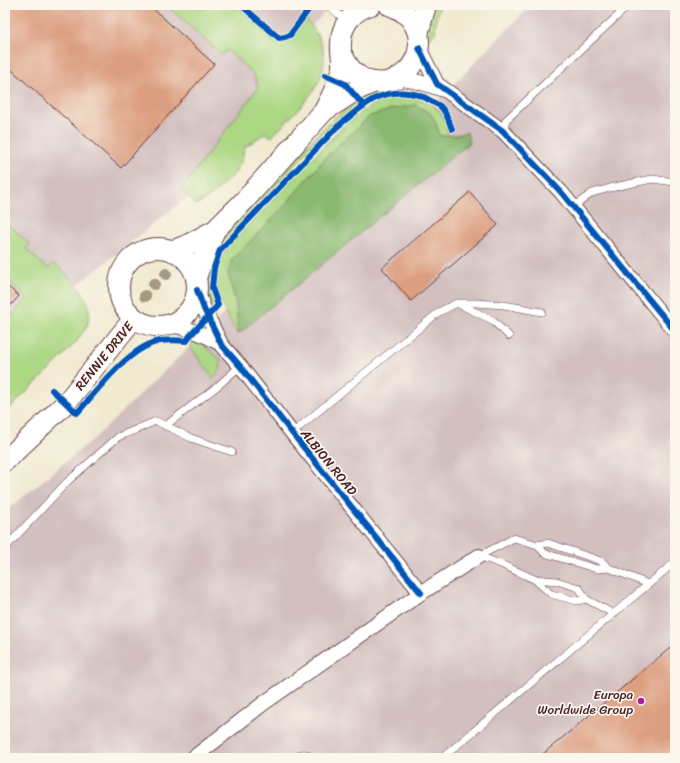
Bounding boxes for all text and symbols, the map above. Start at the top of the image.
street label: RENNIE DRIVE [69,316,140,396]
street label: ALBION ROAD [294,423,363,501]
place label: Europa Worldwide Group [538,683,633,721]
marker: Europa Worldwide Group [636,696,646,706]

